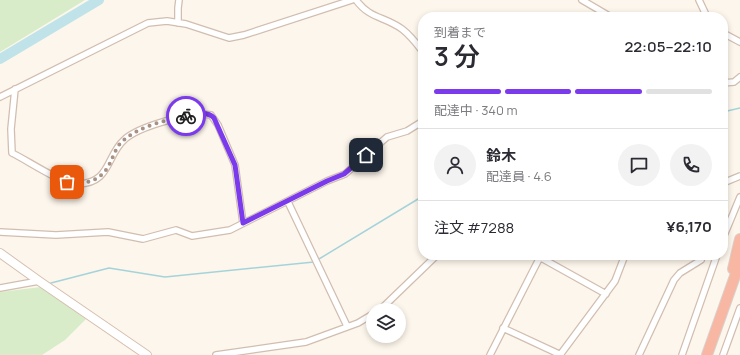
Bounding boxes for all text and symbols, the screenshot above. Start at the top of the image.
text: 到着まで [434,23,486,41]
text: 22:05–22:10 [624,36,712,57]
text: 3 分 [434,38,480,74]
courier [166,96,206,136]
text: 配達中 · 340 m [434,101,518,119]
icon: bike [175,105,197,127]
pin [349,138,383,172]
icon: home [355,144,377,166]
button: person [434,144,476,186]
button: chat [618,144,660,186]
button: phone [670,144,712,186]
text: 鈴木 [486,145,516,166]
pin [50,165,84,199]
text: 配達員 · 4.6 [486,167,552,185]
icon: bag [56,171,78,193]
text: ¥6,170 [666,216,712,237]
text: 注文 #7288 [434,217,514,238]
map controls [366,303,406,343]
button: layers [366,303,406,343]

